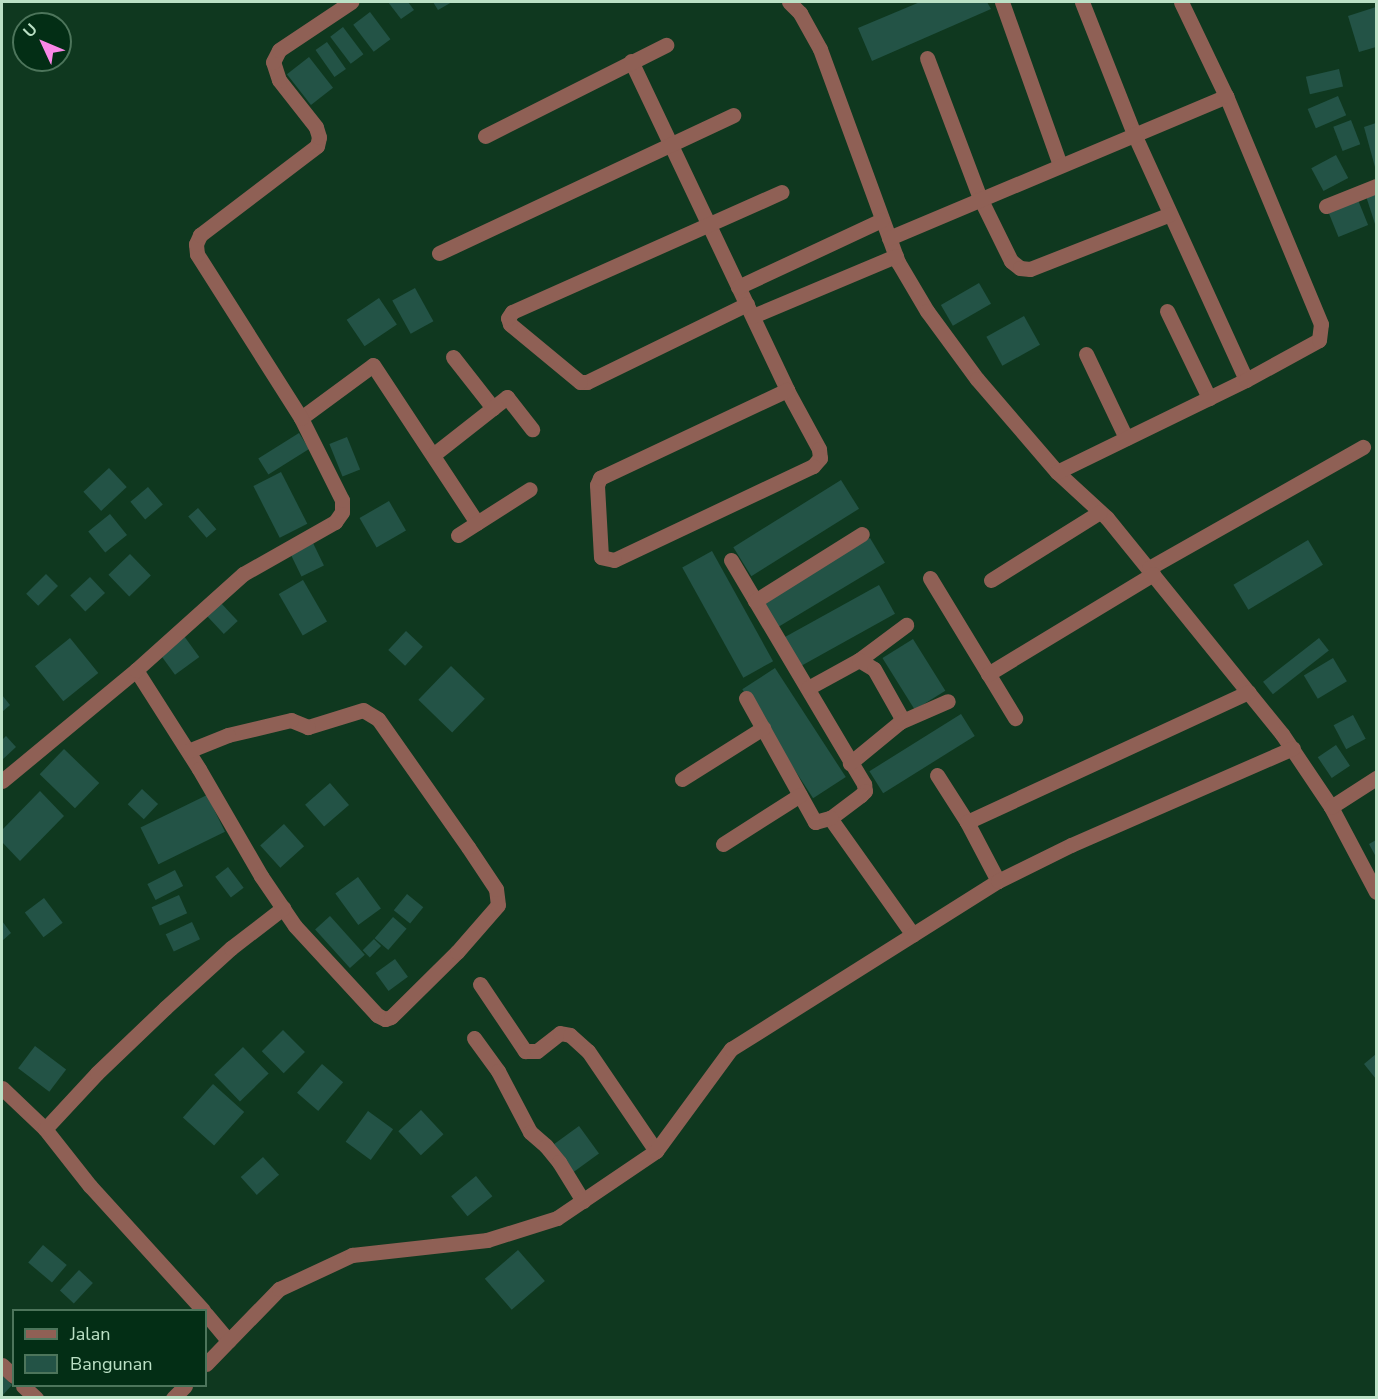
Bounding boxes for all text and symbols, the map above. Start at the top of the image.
north arrow [12,12,72,72]
text: U [18,19,43,43]
legend [12,1309,207,1387]
text: Jalan [70,1322,110,1346]
text: Bangunan [70,1352,153,1376]

